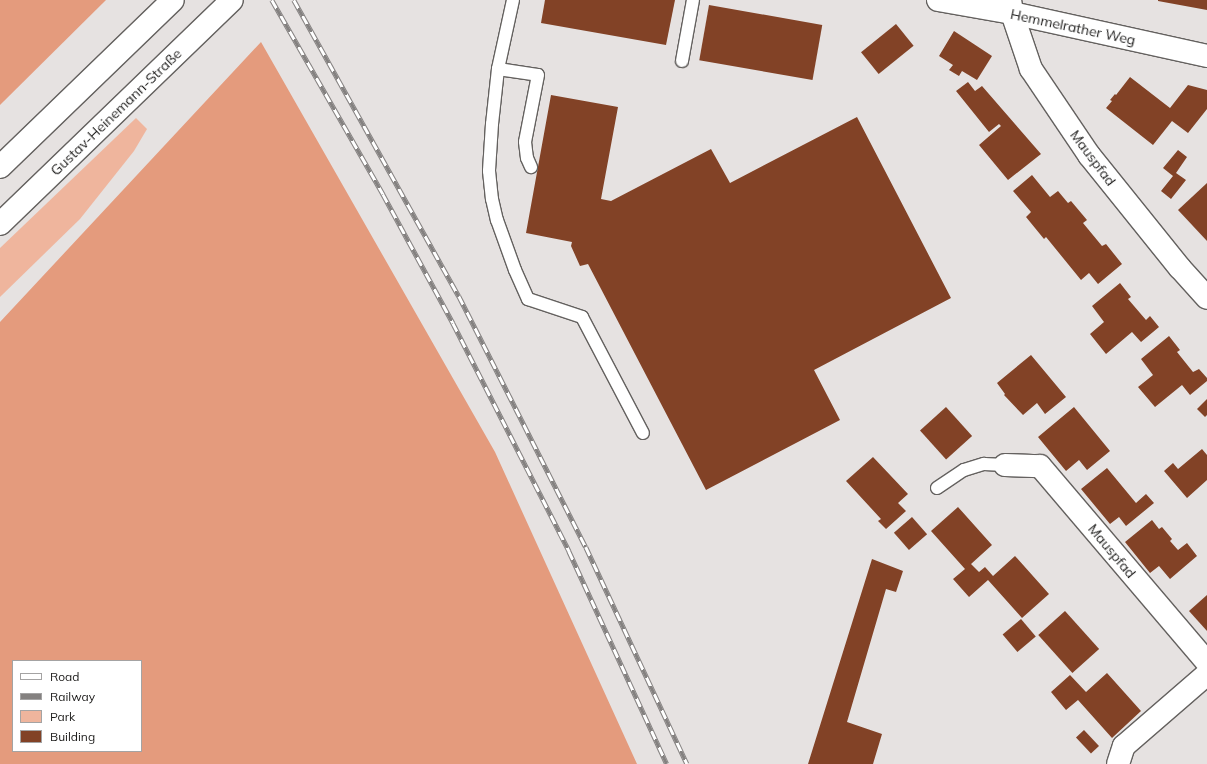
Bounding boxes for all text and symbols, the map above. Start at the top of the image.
street label: Hemmelrather Weg [1009,6,1137,48]
street label: Gustav-Heinemann-Straße [47,45,185,179]
street label: Mauspfad [1067,127,1119,189]
street label: Mauspfad [1085,521,1139,581]
legend [12,660,142,752]
text: Road [50,669,79,684]
text: Railway [50,689,95,704]
text: Park [50,709,75,724]
text: Building [50,729,95,744]

